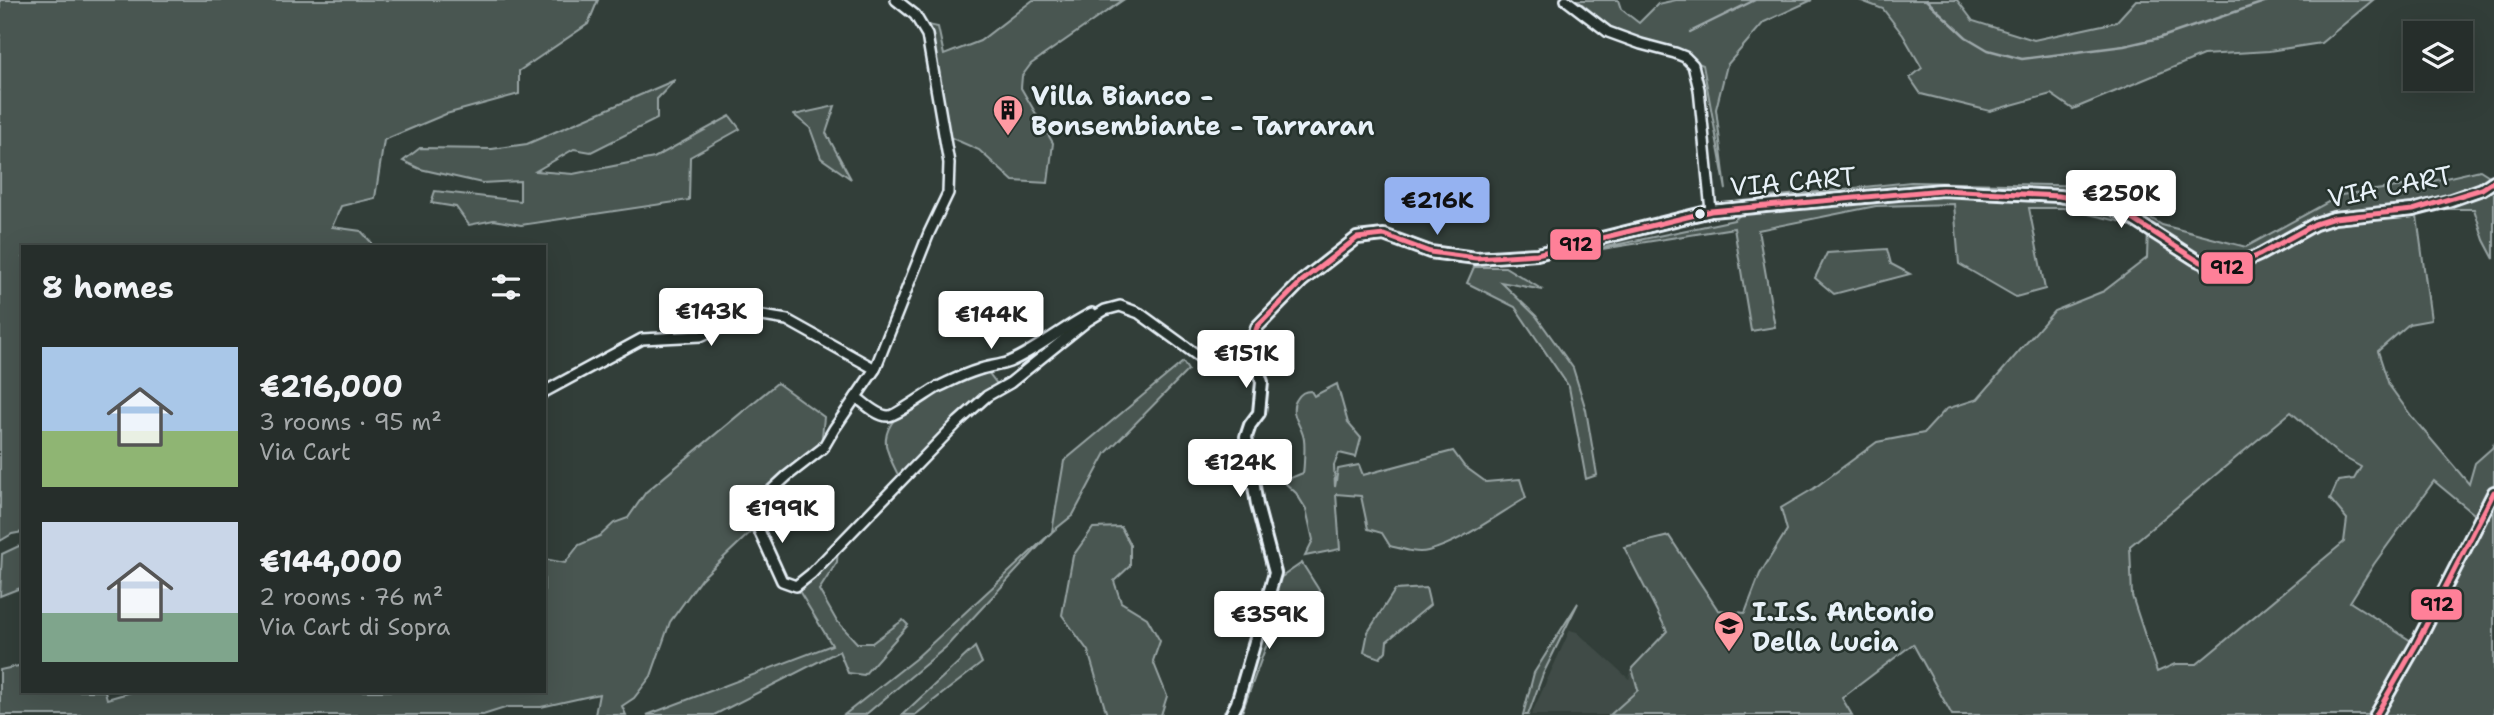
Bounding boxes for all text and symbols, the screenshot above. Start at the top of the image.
map controls [2403,21,2473,91]
button: layers [2403,21,2473,91]
place label: Villa Bianco - Bonsembiante - Tarraran [1031,78,1375,143]
building icon: Villa Bianco - Bonsembiante - Tarraran [991,93,1025,137]
street label: VIA CART [2325,157,2455,215]
street label: VIA CART [1728,158,1858,204]
pin: €250K [2072,170,2170,230]
pin: €216K [1388,177,1486,237]
text: €250K [2082,178,2160,208]
text: €216K [1401,185,1473,215]
unlabelled marker [1693,207,1707,221]
line badge: 912 [1549,228,1602,261]
text: 912 [1559,232,1593,257]
line badge: 912 [2200,251,2254,285]
text: 912 [2210,255,2244,280]
text: 8 homes [42,267,174,308]
icon: filters [487,268,525,306]
pin: €143K [662,288,760,348]
pin: €144K [942,292,1040,351]
text: €143K [675,296,747,326]
text: €144K [954,299,1028,329]
pin: €151K [1197,330,1295,390]
text: €151K [1213,338,1279,368]
text: €216,000 [259,366,403,407]
icon: home [98,375,182,459]
text: 3 rooms · 95 m² [259,407,442,437]
text: Via Cart [259,437,351,467]
pin: €124K [1191,440,1289,499]
text: €124K [1204,447,1276,477]
pin: €199K [733,486,831,545]
text: €199K [746,493,818,523]
text: €144,000 [259,541,403,582]
icon: home [98,550,182,634]
text: 2 rooms · 76 m² [259,582,443,612]
line badge: 912 [2410,588,2463,621]
pin: €359K [1220,592,1318,651]
text: 912 [2420,592,2454,617]
place label: I.I.S. Antonio Della Lucia [1752,594,1934,659]
text: €359K [1230,599,1308,629]
school or university icon: I.I.S. Antonio Della Lucia [1712,609,1746,653]
text: Via Cart di Sopra [259,612,450,642]

